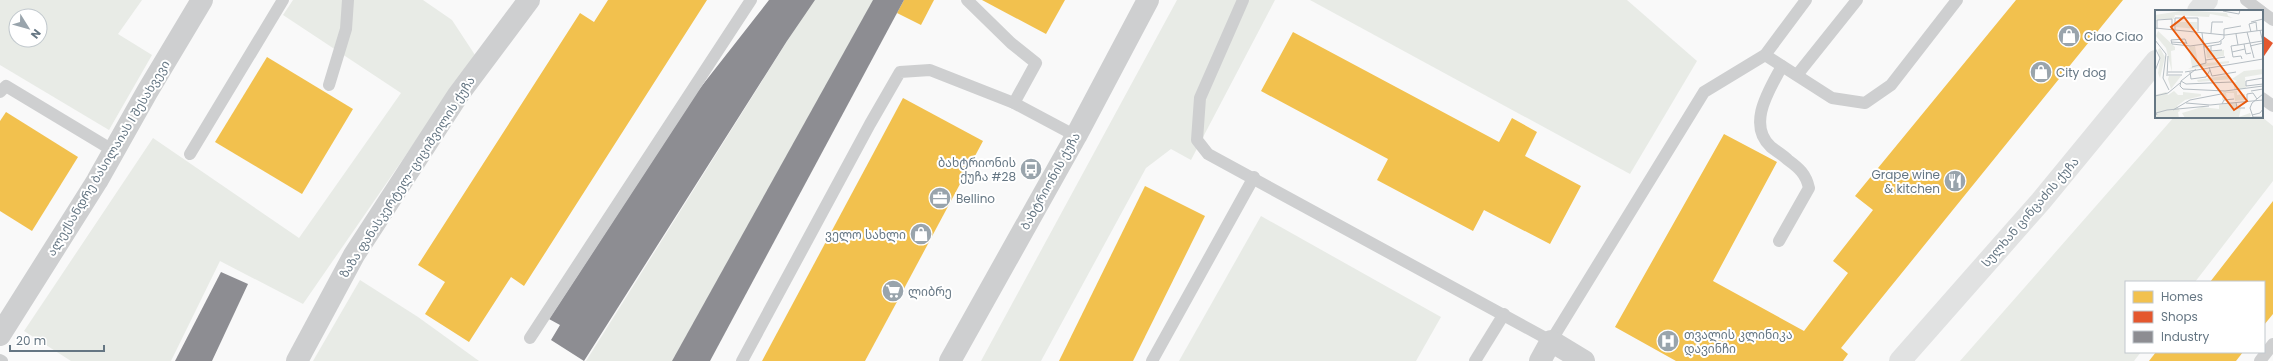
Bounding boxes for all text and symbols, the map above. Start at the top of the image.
north arrow [8,8,48,48]
inset map [2155,10,2263,118]
shop icon: Ciao Ciao [2056,23,2082,49]
text: N [27,26,45,42]
place label: Ciao Ciao [2084,28,2144,45]
street label: ალექსანდრე ბასილაიას I შესახვევი [43,57,173,259]
shop icon: City dog [2028,59,2054,85]
place label: City dog [2056,64,2106,81]
street label: ზაზა ფანასკერტელ-ციციშვილის ქუჩა [335,73,479,281]
street label: ბახტრიონის ქუჩა [1016,129,1084,233]
street label: სულხან ცინცაძის ქუჩა [1977,153,2083,271]
place label: ბახტრიონის ქუჩა #28 [938,154,1016,185]
bus stop icon: ბახტრიონის ქუჩა #28 [1018,156,1044,182]
place label: Grape wine & kitchen [1871,166,1940,197]
restaurant icon: Grape wine & kitchen [1942,168,1968,194]
office icon: Bellino [927,185,953,211]
place label: Bellino [956,190,995,207]
shop icon: ველო სახლი [908,221,934,247]
place label: ველო სახლი [825,226,906,243]
supermarket icon: ლიბრე [880,278,906,304]
legend [2125,281,2265,353]
place label: ლიბრე [908,283,952,300]
text: Homes [2161,288,2203,305]
text: Shops [2161,308,2198,325]
place label: თვალის კლინიკა დავინჩი [1684,326,1792,357]
scale bar [10,327,104,353]
hospital icon: თვალის კლინიკა დავინჩი [1655,328,1681,354]
text: Industry [2161,328,2210,345]
text: 20 m [16,332,46,349]

